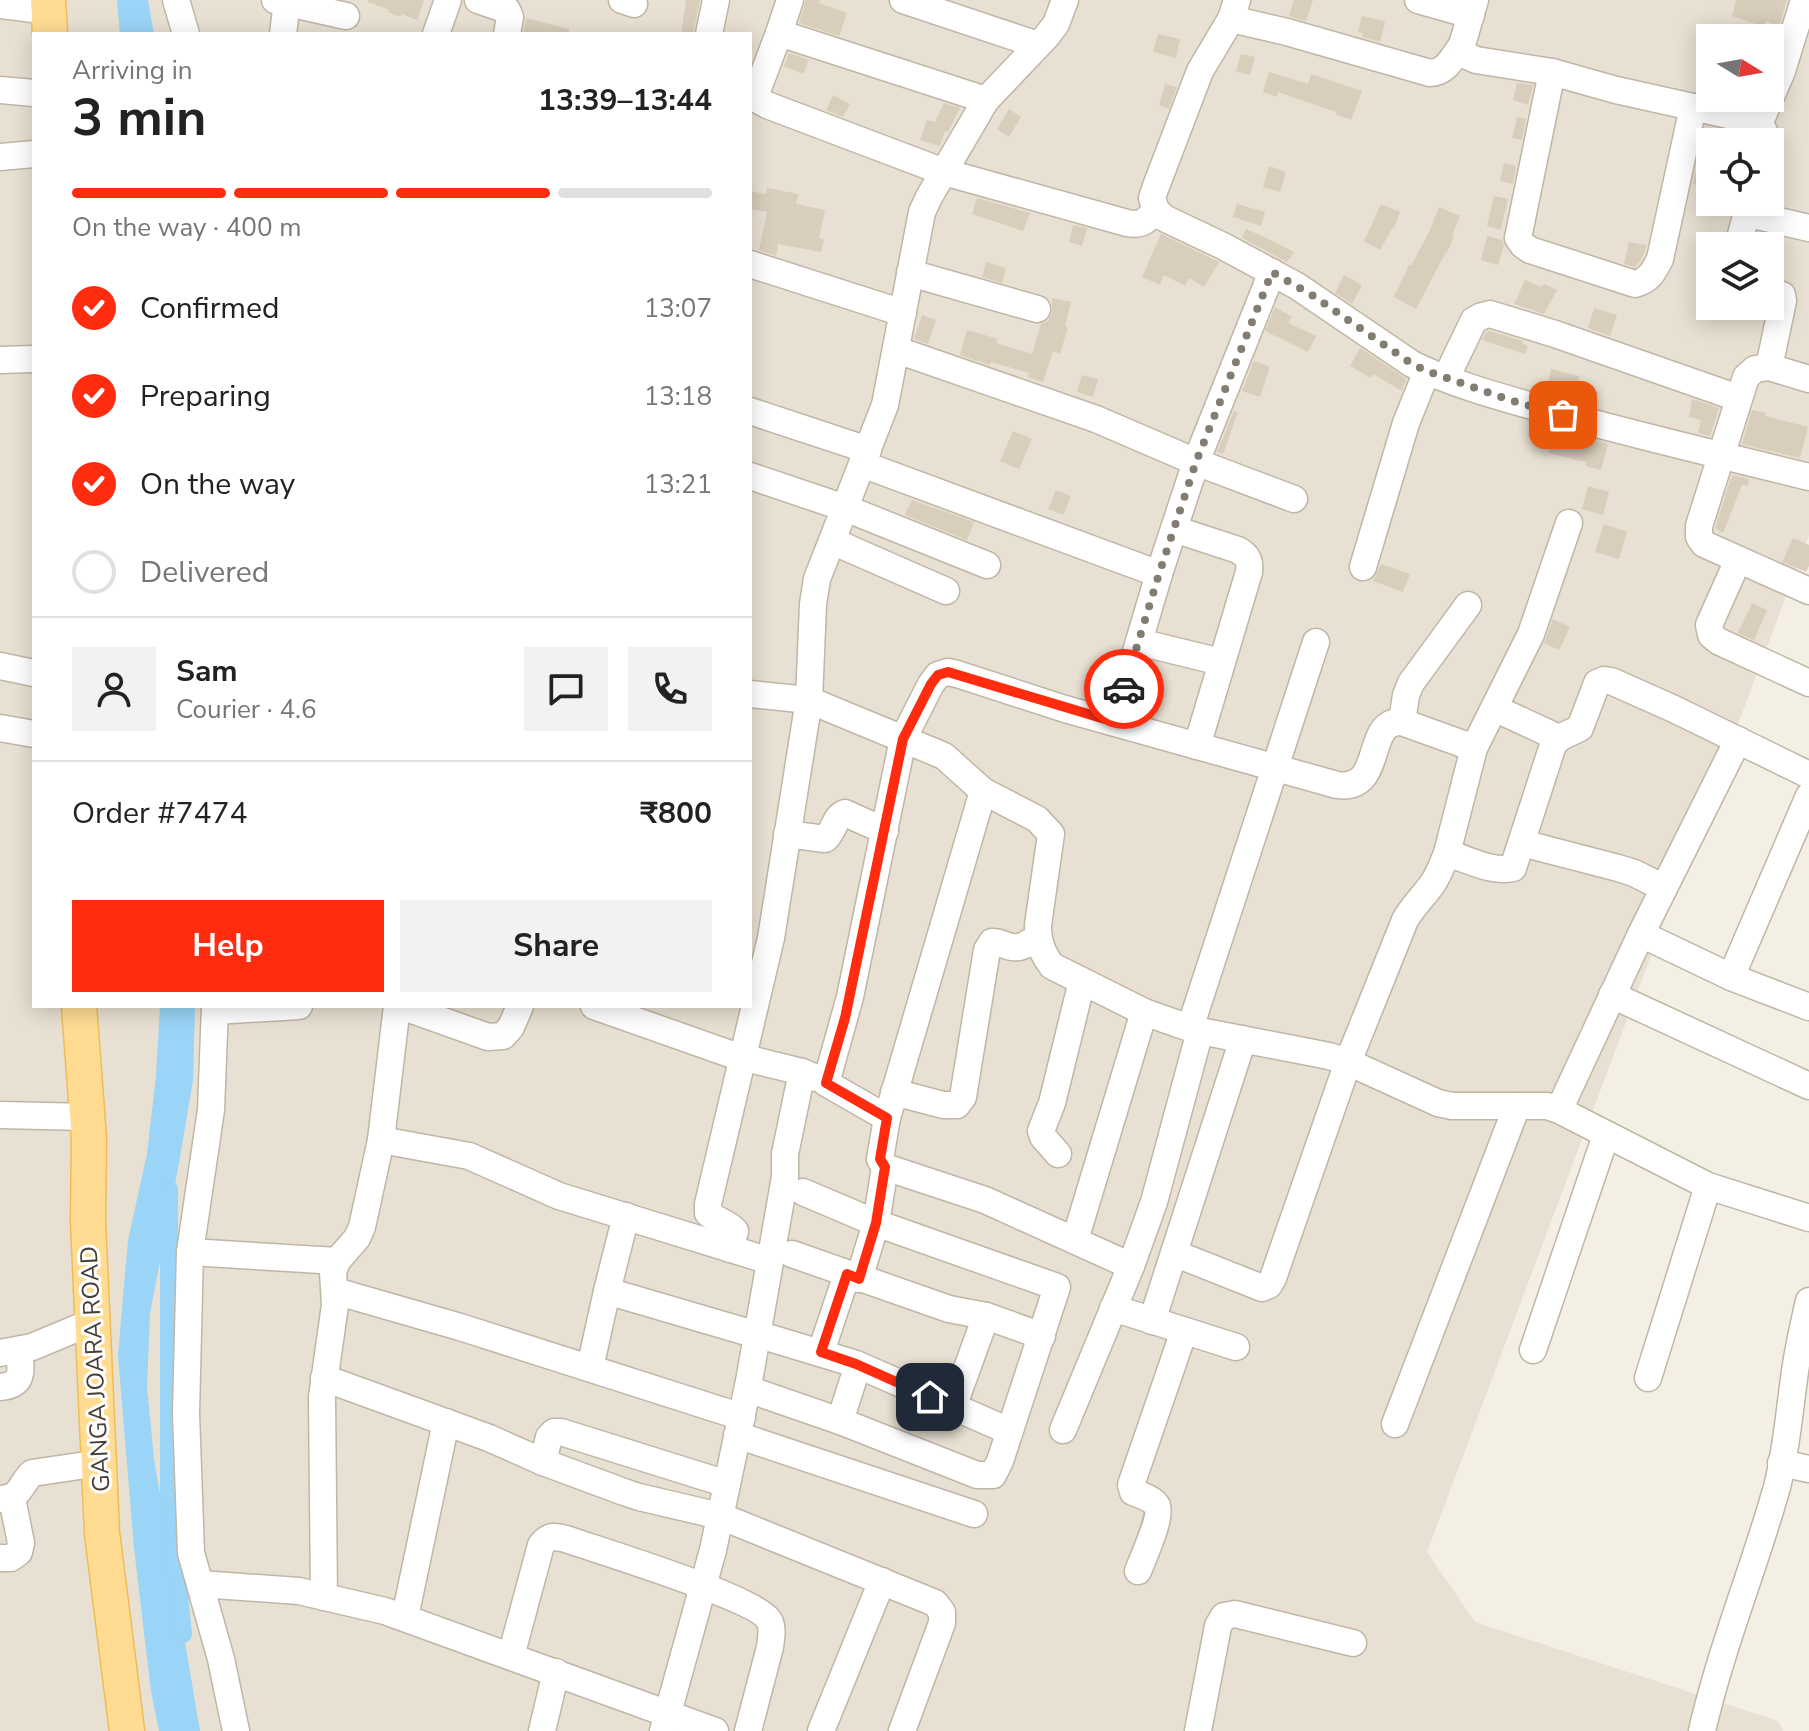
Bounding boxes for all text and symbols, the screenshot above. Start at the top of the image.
north arrow [1696,24,1784,112]
map controls [1696,24,1784,320]
text: Arriving in [72,53,193,88]
text: 13:39–13:44 [538,80,712,121]
text: 3 min [72,82,207,153]
button: locate [1696,128,1784,216]
text: On the way · 400 m [72,210,301,245]
button: layers [1696,232,1784,320]
icon: check [72,286,116,330]
text: Confirmed [140,288,280,329]
text: 13:07 [644,291,712,326]
icon: check [72,374,116,418]
text: Preparing [140,376,271,417]
text: 13:18 [644,379,712,414]
pin [1529,381,1597,449]
icon: bag [1541,393,1585,437]
icon: check [72,462,116,506]
text: On the way [140,464,295,505]
text: 13:21 [644,467,712,502]
text: Delivered [140,552,269,593]
button: person [72,647,156,731]
button: chat [524,647,608,731]
button: phone [628,647,712,731]
courier [1084,649,1164,729]
text: Sam [176,651,238,692]
icon: car [1102,667,1146,711]
text: Courier · 4.6 [176,692,317,727]
text: Order #7474 [72,793,247,834]
text: ₹800 [640,793,712,834]
button: Help [72,900,384,992]
button: Share [400,900,712,992]
street label: GANGA JOARA ROAD [73,1245,117,1493]
pin [896,1363,964,1431]
icon: home [908,1375,952,1419]

